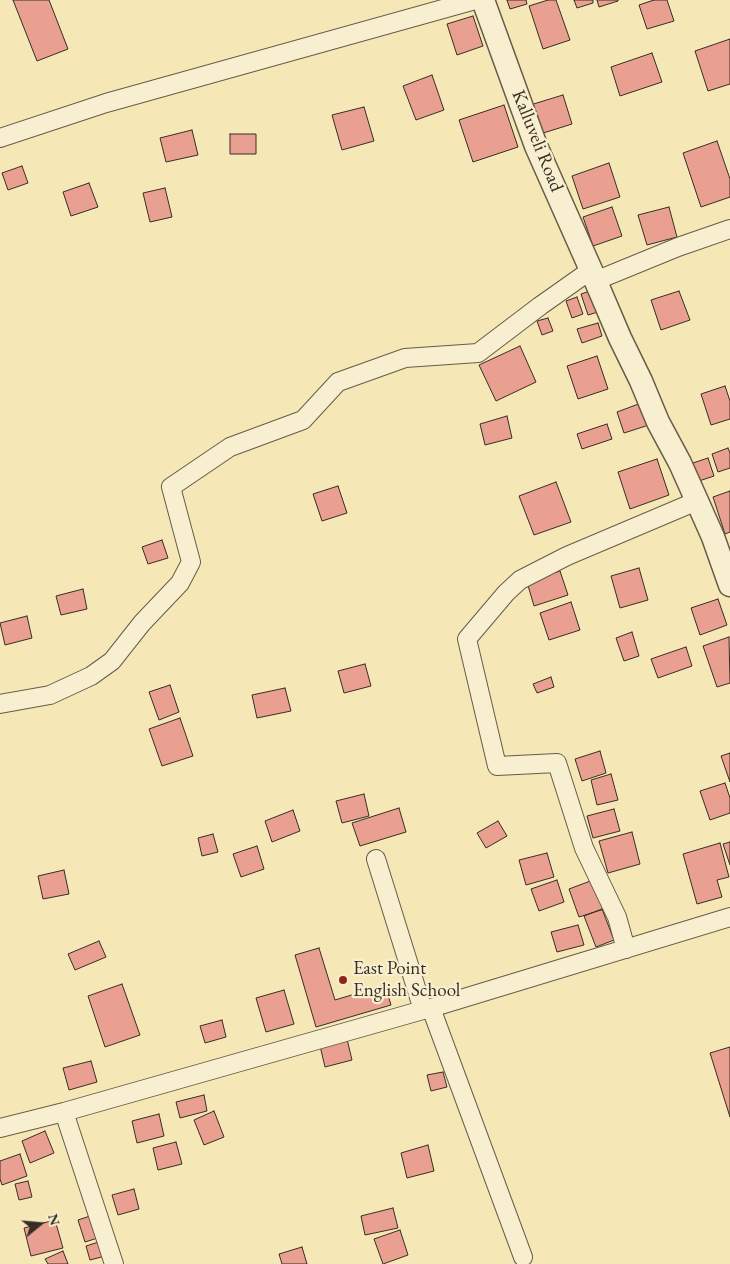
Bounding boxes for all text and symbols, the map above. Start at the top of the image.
street label: Kalluveli Road [506,87,568,195]
place label: East Point English School [353,958,460,1002]
marker: East Point English School [337,974,349,986]
north arrow [15,1199,65,1249]
text: N [44,1212,65,1228]

